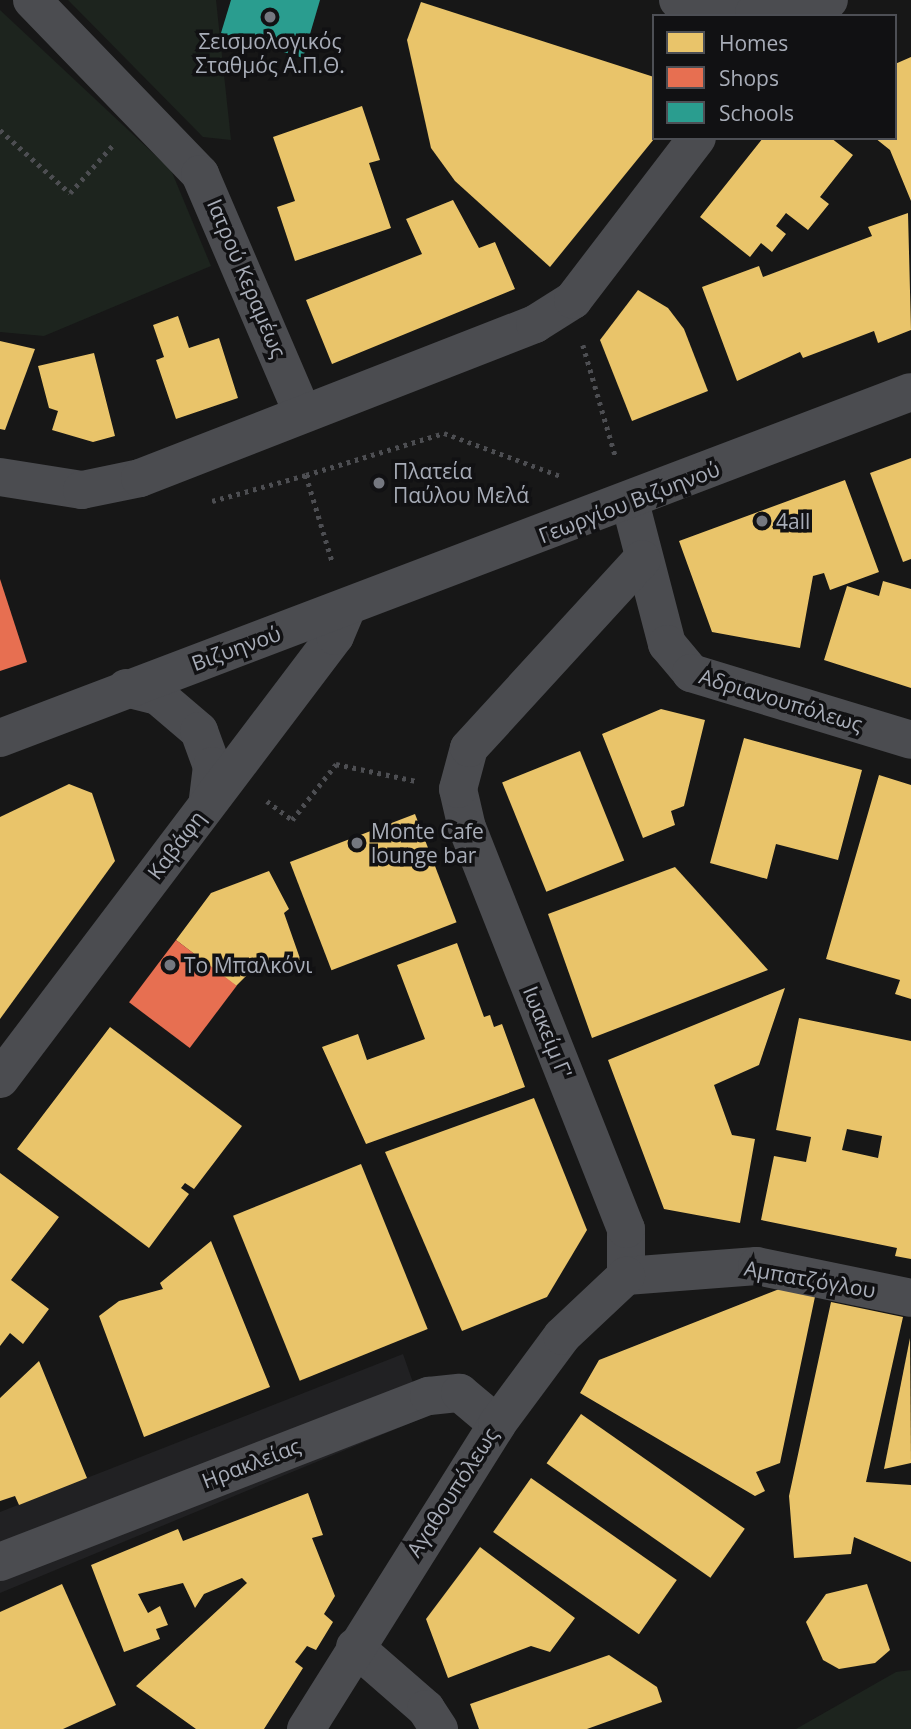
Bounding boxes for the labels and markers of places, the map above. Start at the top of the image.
marker: Σεισμολογικός Σταθμός Α.Π.Θ. [262,9,278,25]
place label: Σεισμολογικός Σταθμός Α.Π.Θ. [195,28,345,78]
place label: Πλατεία Παύλου Μελά [393,458,529,508]
marker: Πλατεία Παύλου Μελά [371,475,387,491]
place label: 4all [776,508,810,534]
marker: 4all [754,513,770,529]
place label: Monte Cafe lounge bar [371,818,484,868]
marker: Monte Cafe lounge bar [349,835,365,851]
place label: Το Μπαλκόνι [184,952,312,978]
marker: Το Μπαλκόνι [162,957,178,973]

